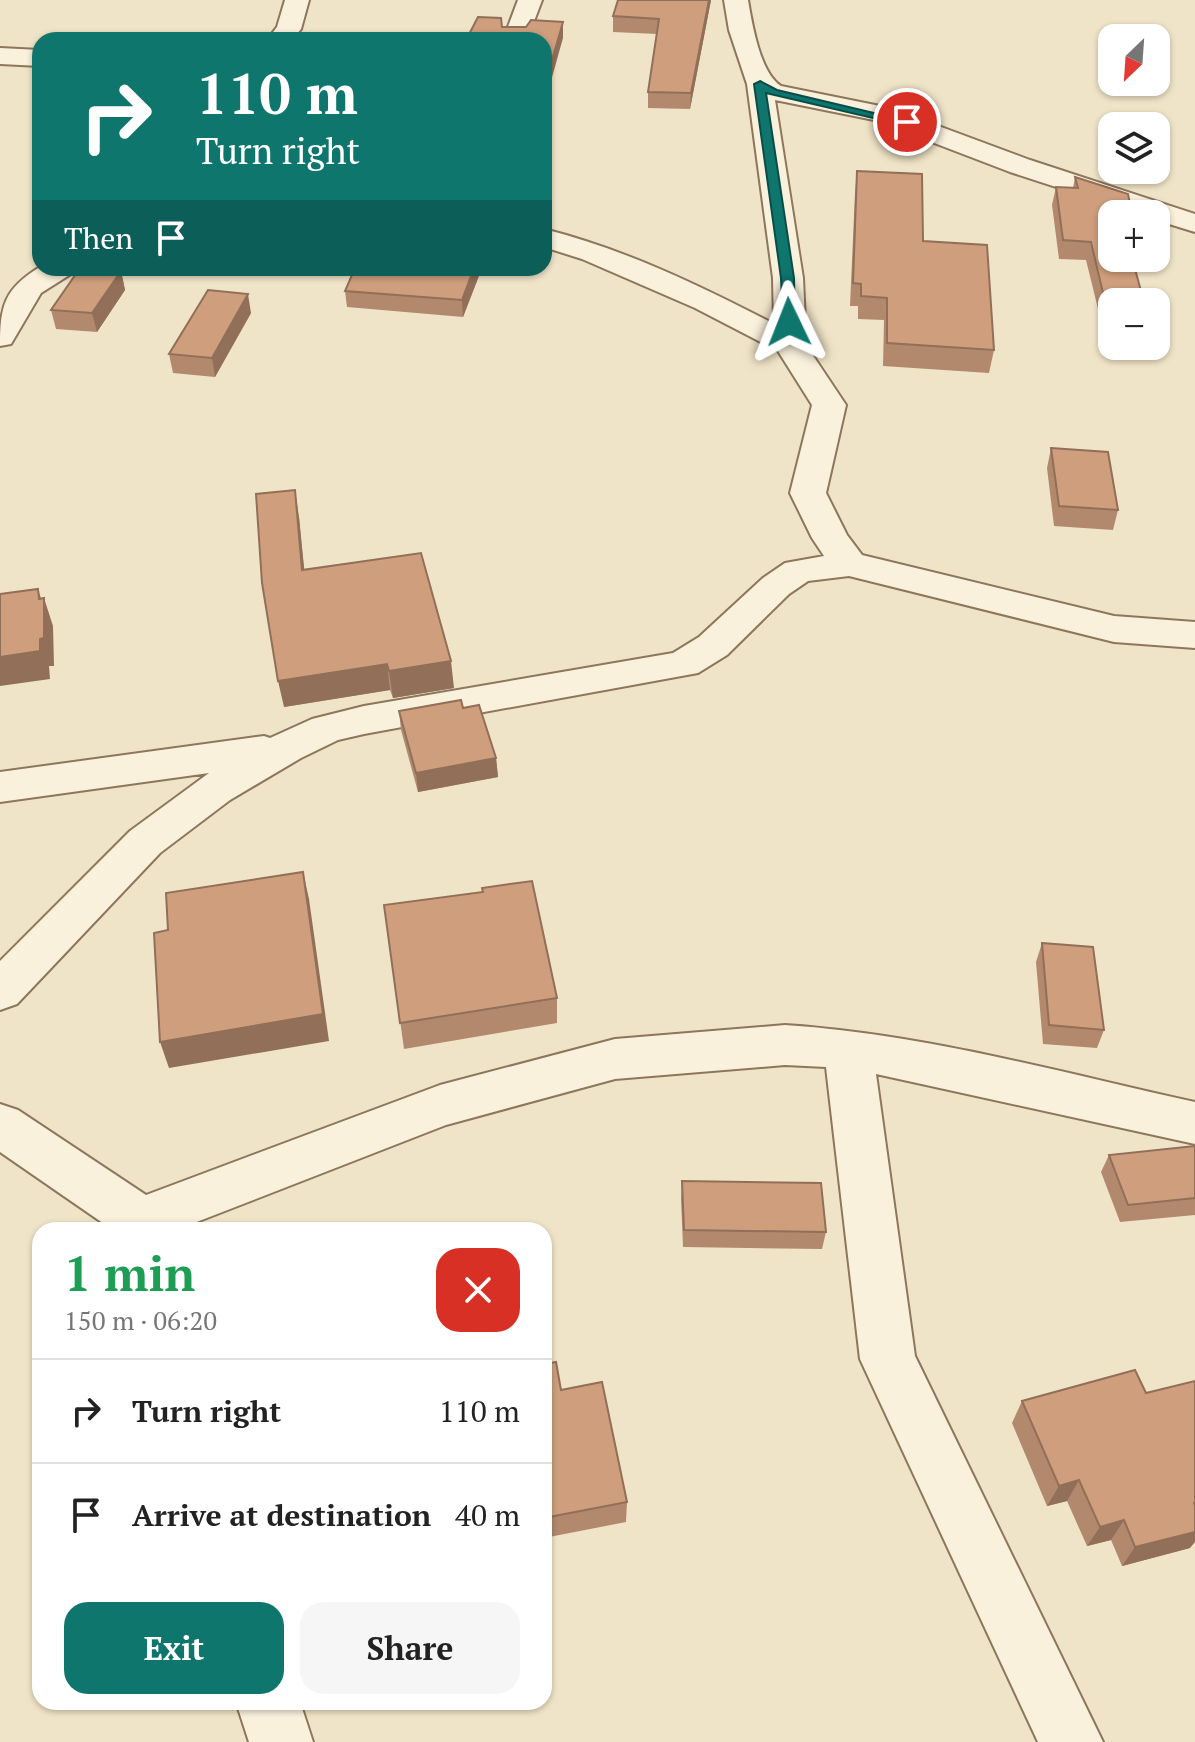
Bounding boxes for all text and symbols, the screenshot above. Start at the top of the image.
north arrow [1098,24,1170,96]
map controls [1098,24,1170,360]
text: 110 m [196,56,358,130]
icon: right [64,64,168,168]
pin [873,88,941,156]
icon: arrive [885,100,929,144]
button: layers [1098,112,1170,184]
text: Turn right [196,127,360,174]
button: + [1098,200,1170,272]
icon: arrive [149,216,193,260]
text: Then [64,218,133,258]
position arrow [747,280,831,364]
button: − [1098,288,1170,360]
text: 1 min [64,1241,195,1305]
button: close [436,1248,520,1332]
text: 150 m · 06:20 [64,1303,217,1337]
icon: right [64,1389,108,1433]
text: Turn right [132,1391,281,1431]
text: 110 m [439,1391,520,1431]
icon: arrive [64,1493,108,1537]
text: Arrive at destination [132,1495,431,1535]
text: 40 m [455,1495,520,1535]
button: Exit [64,1602,284,1694]
button: Share [300,1602,520,1694]

